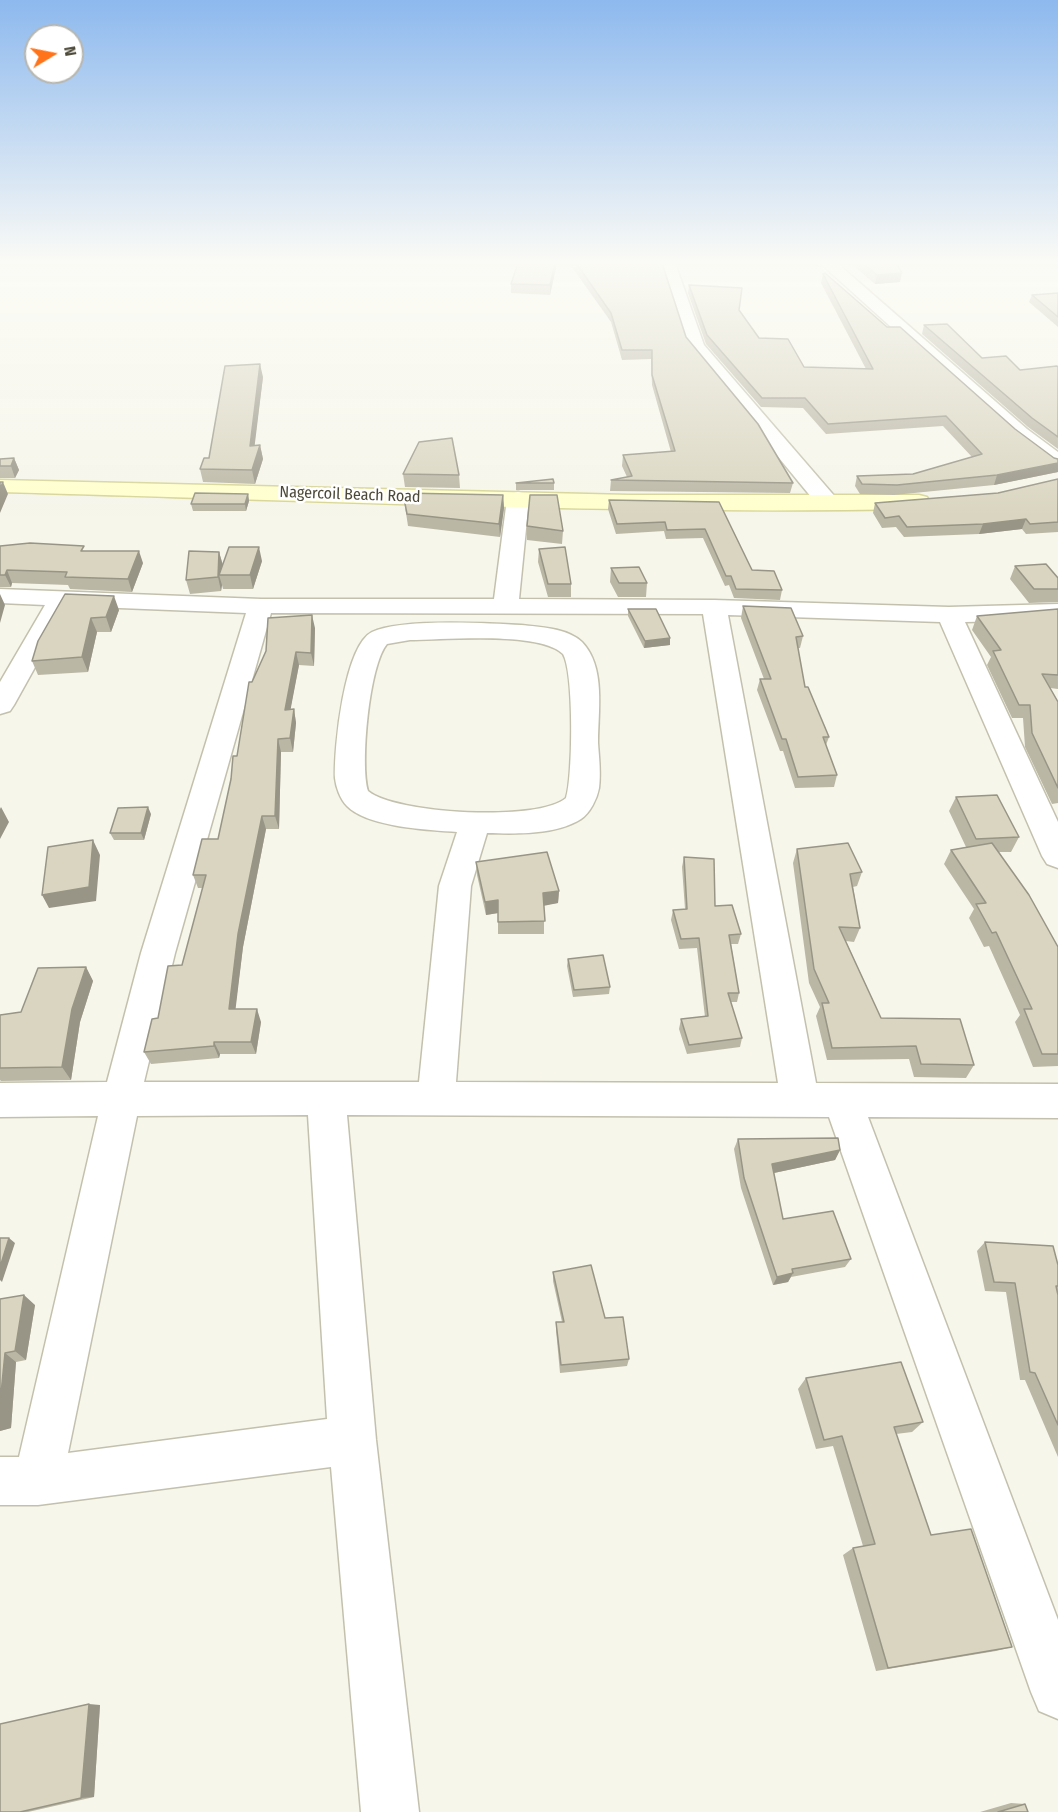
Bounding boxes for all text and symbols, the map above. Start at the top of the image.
north arrow [24,24,84,84]
text: N [60,45,80,58]
street label: Nagercoil Beach Road [279,483,421,507]

